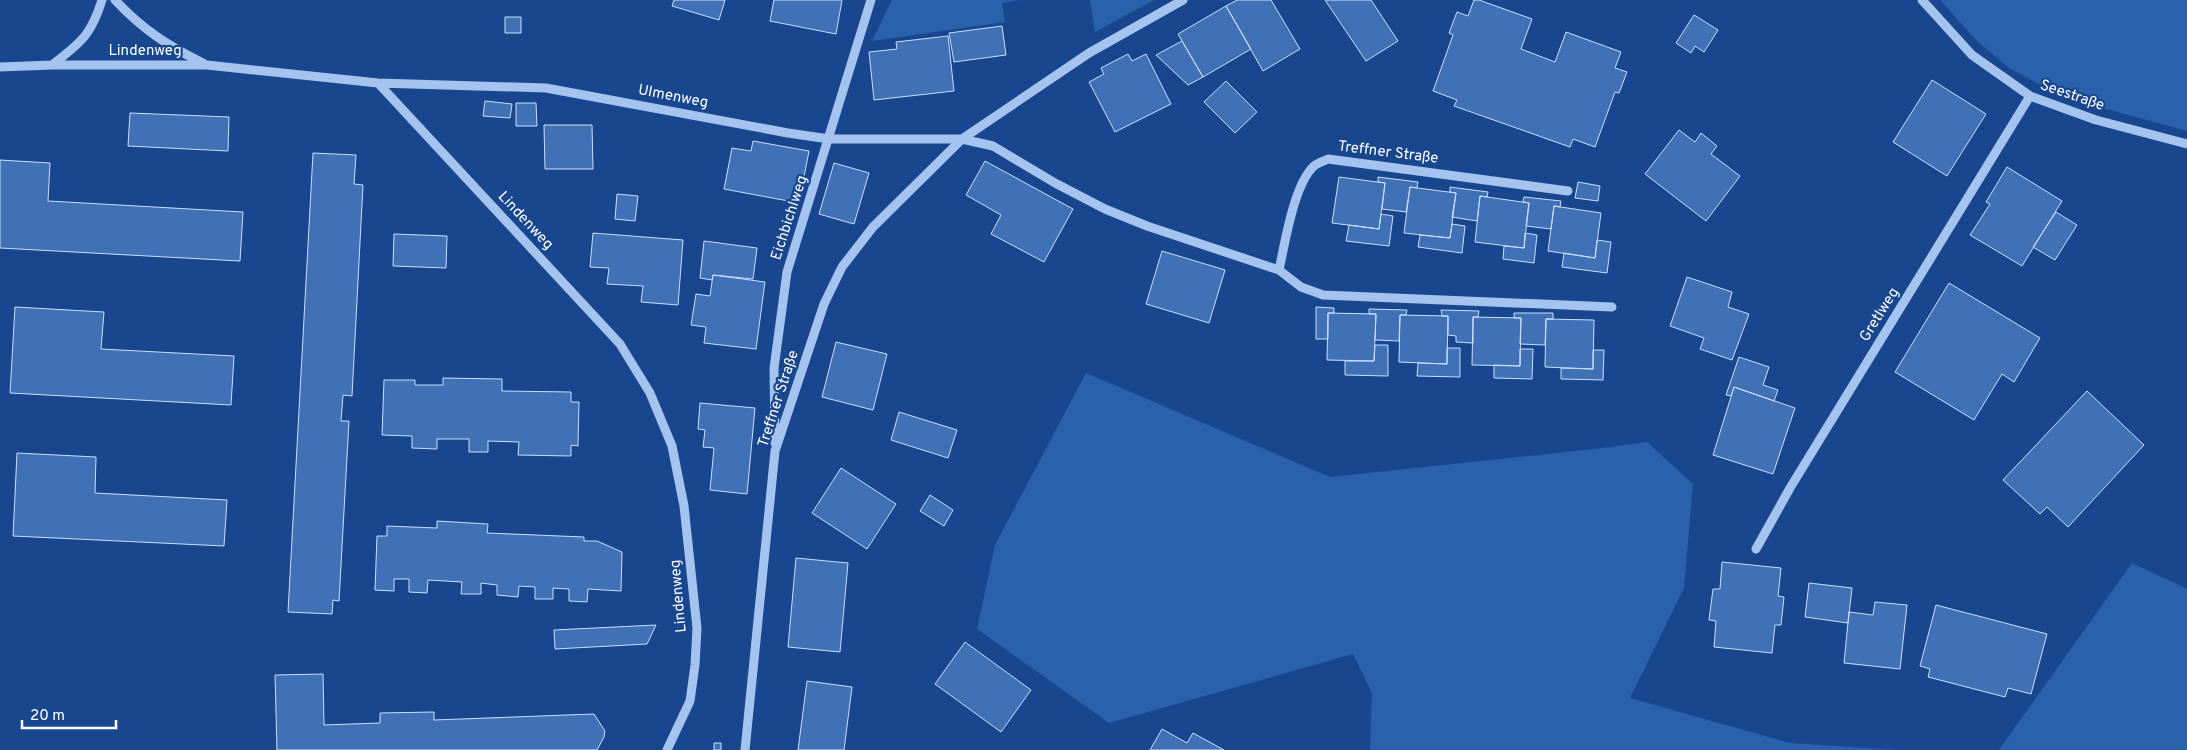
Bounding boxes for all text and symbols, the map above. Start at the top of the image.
street label: Lindenweg [108,42,182,61]
street label: Seestraße [2037,76,2107,116]
street label: Ulmenweg [636,81,710,113]
street label: Treffner Straße [1337,137,1439,169]
street label: Eichbichlweg [767,173,813,263]
street label: Lindenweg [493,188,557,254]
street label: Gretlweg [1856,284,1904,346]
street label: Treffner Straße [754,348,804,450]
street label: Lindenweg [666,559,692,633]
scale bar [22,698,116,730]
text: 20 m [30,707,65,726]

